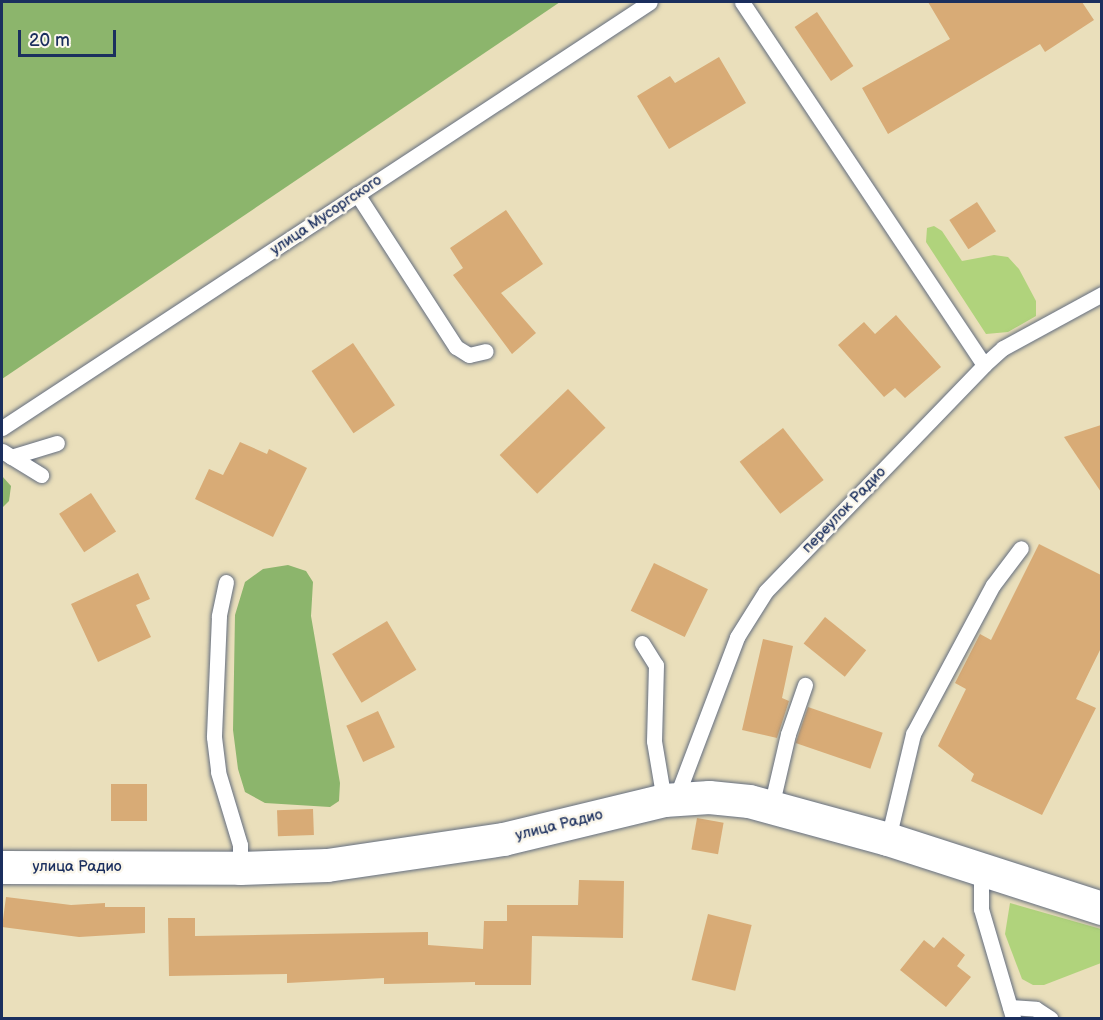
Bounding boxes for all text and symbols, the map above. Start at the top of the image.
scale bar [21,18,118,56]
text: 20 m [29,30,70,51]
street label: улица Мусоргского [267,171,385,259]
street label: переулок Радио [798,463,890,557]
street label: улица Радио [514,805,604,845]
street label: улица Радио [32,858,122,876]

